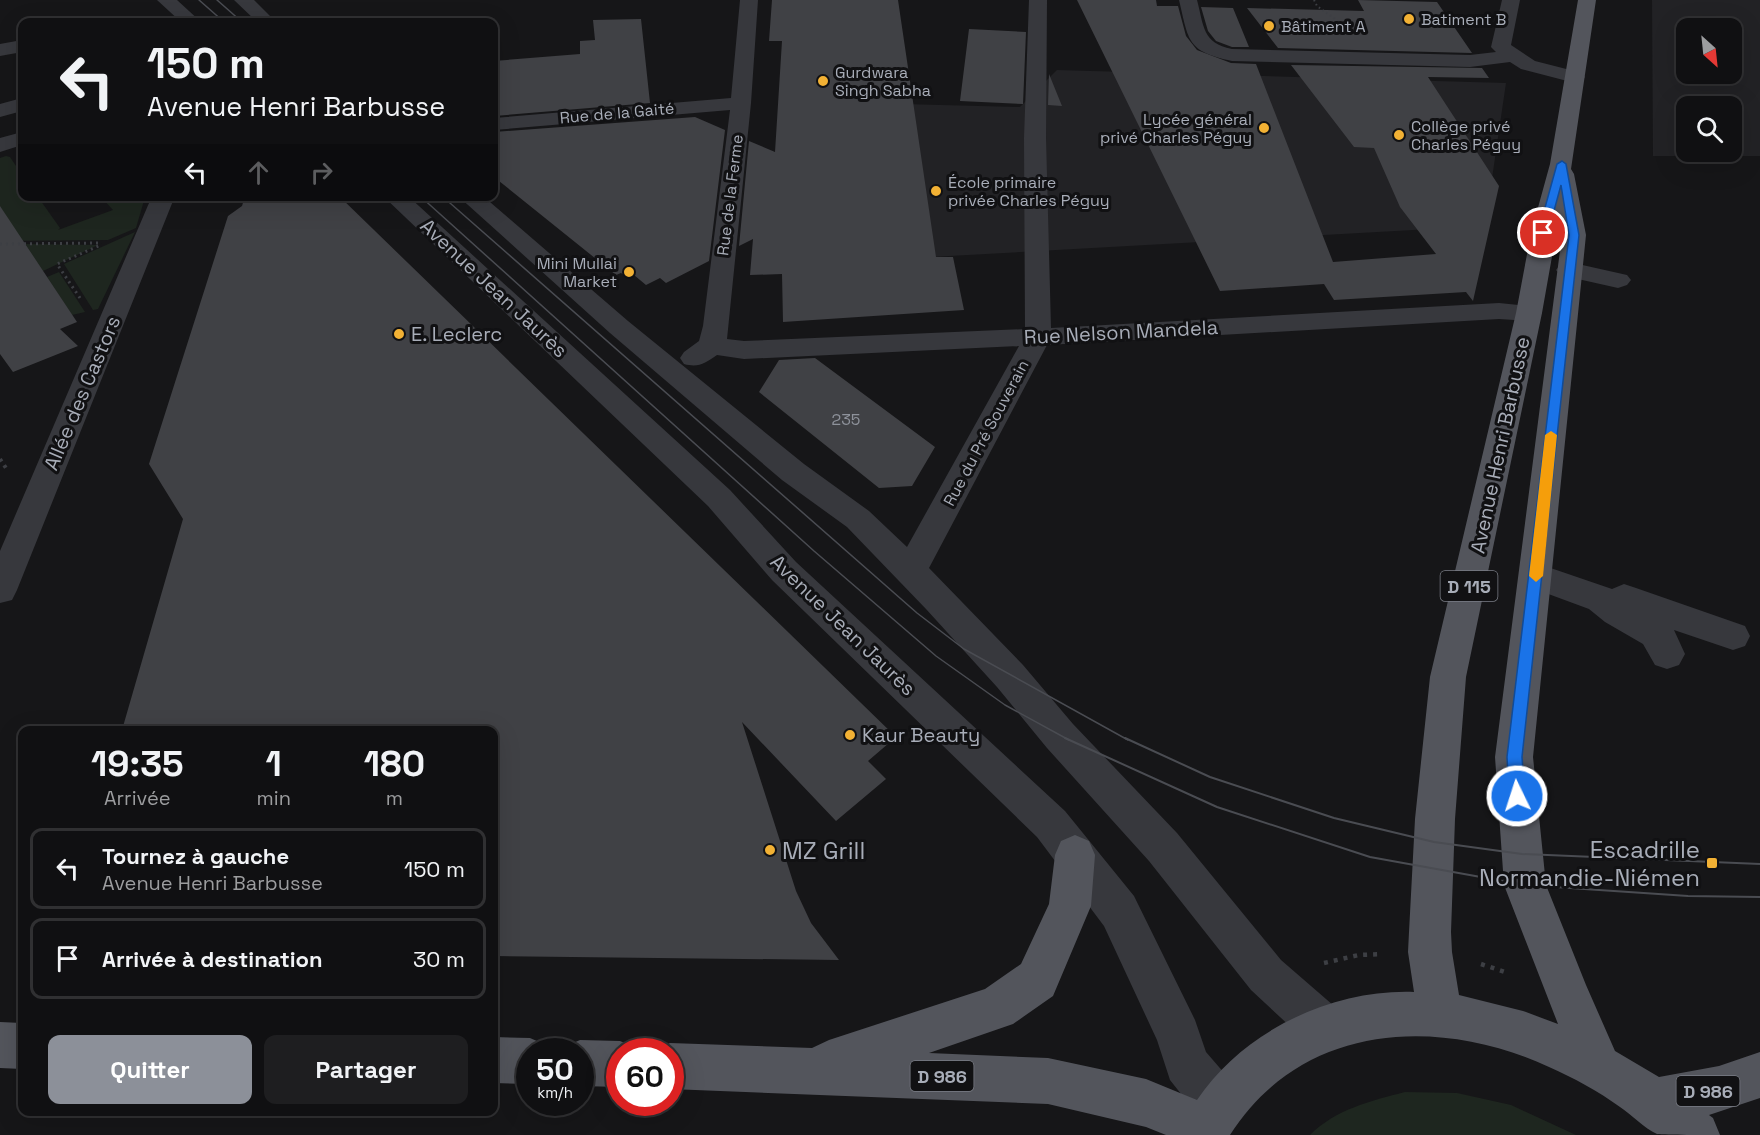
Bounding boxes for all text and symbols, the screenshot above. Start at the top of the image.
place label: Batiment B [1421,9,1506,30]
marker: Batiment B [1402,12,1416,26]
place label: Bâtiment A [1281,16,1366,37]
north arrow [1676,18,1742,84]
map controls [1676,18,1742,162]
marker: Bâtiment A [1262,19,1276,33]
text: 150 m [147,37,265,90]
icon: left [48,42,126,120]
place label: Gurdwara Singh Sabha [835,62,931,101]
marker: Gurdwara Singh Sabha [816,74,830,88]
text: Avenue Henri Barbusse [147,89,445,124]
button: search [1676,96,1742,162]
street label: Rue de la Gaité [559,98,675,128]
place label: Lycée général privé Charles Péguy [1100,109,1252,148]
place label: Collège privé Charles Péguy [1411,116,1521,155]
marker: Lycée général privé Charles Péguy [1257,121,1271,135]
marker: Collège privé Charles Péguy [1392,128,1406,142]
street label: Rue de la Ferme [712,133,748,257]
icon: left [179,156,212,189]
icon: ahead [242,156,275,189]
icon: right [305,156,338,189]
place label: École primaire privée Charles Péguy [948,172,1110,211]
marker: École primaire privée Charles Péguy [929,184,943,198]
pin [1517,207,1568,258]
street label: Avenue Jean Jaurès [415,213,573,363]
icon: arrive [1526,216,1559,249]
place label: Mini Mullai Market [537,253,617,292]
marker: Mini Mullai Market [622,265,636,279]
street label: Allée des Castors [38,312,126,474]
street label: Rue Nelson Mandela [1023,314,1219,350]
place label: E. Leclerc [411,321,502,347]
marker: E. Leclerc [392,327,406,341]
street label: Avenue Henri Barbusse [1464,334,1536,556]
street label: Rue du Pré Souverain [939,356,1033,510]
house number: 235 [832,409,860,430]
street label: Avenue Jean Jaurès [765,549,921,701]
road number: D 115 [1440,571,1498,601]
place label: Kaur Beauty [862,722,980,748]
marker: Kaur Beauty [843,728,857,742]
text: 19:35 [91,741,184,787]
text: 1 [266,741,282,787]
text: 180 [364,741,425,787]
position arrow [1485,764,1549,828]
text: Arrivée [104,785,171,811]
text: min [257,785,291,811]
text: m [386,785,403,811]
place label: Escadrille Normandie-Niémen [1479,834,1700,893]
place label: MZ Grill [782,835,865,866]
text: Tournez à gauche [102,842,289,870]
marker: MZ Grill [763,843,777,857]
icon: left [51,852,84,885]
text: 150 m [404,855,465,883]
marker: Escadrille Normandie-Niémen [1705,856,1719,870]
text: Avenue Henri Barbusse [102,870,323,896]
icon: arrive [51,942,84,975]
text: Arrivée à destination [102,945,323,973]
text: 30 m [413,945,465,973]
button: Quitter [48,1035,252,1104]
button: Partager [264,1035,468,1104]
speed limit sign: 60 [606,1038,684,1116]
text: 50 [536,1050,574,1089]
road number: D 986 [910,1061,974,1091]
road number: D 986 [1676,1076,1740,1106]
text: km/h [537,1083,573,1102]

